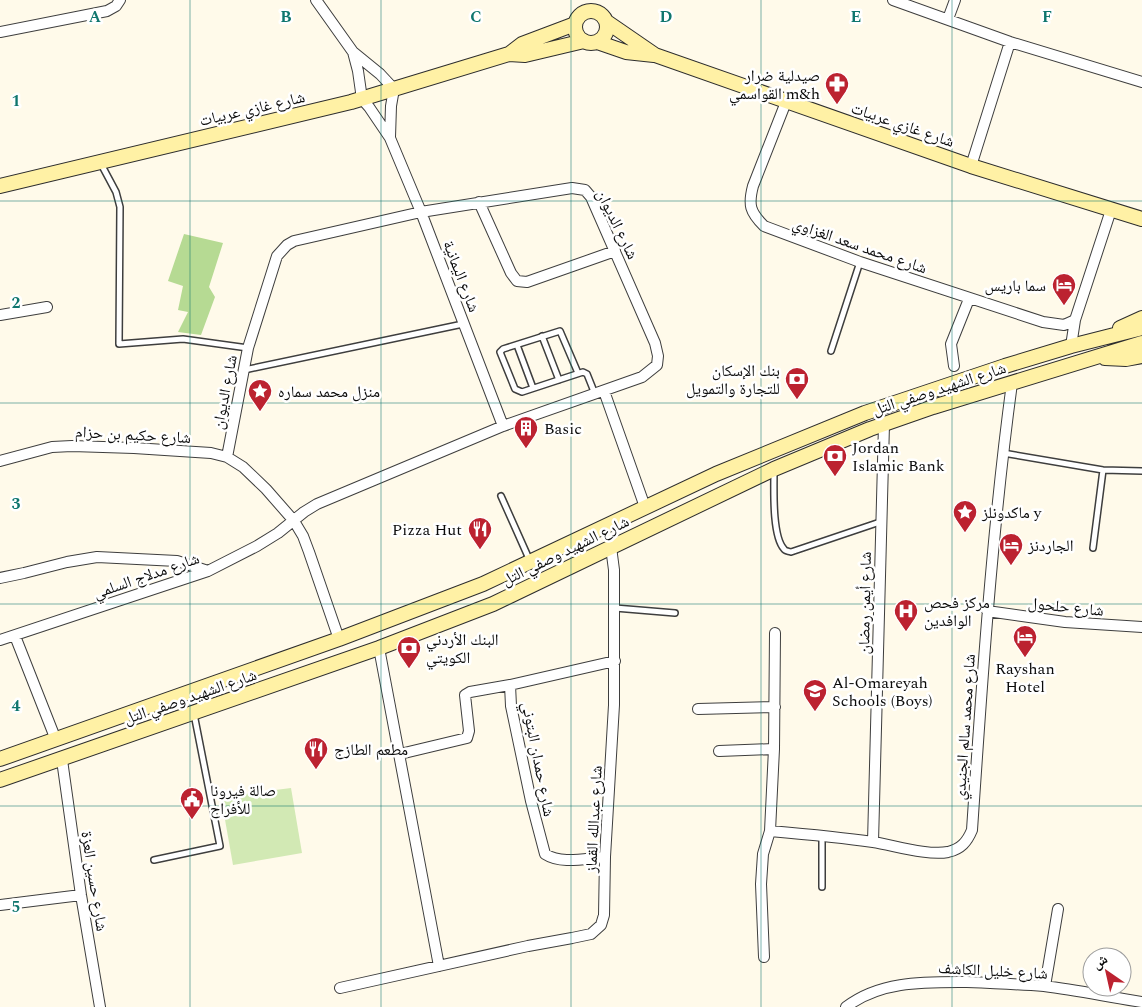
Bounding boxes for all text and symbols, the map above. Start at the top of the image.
text: A [89,5,102,29]
text: B [280,5,292,29]
text: C [470,5,482,29]
text: D [660,5,673,29]
text: E [851,5,861,29]
text: F [1042,5,1052,29]
place label: صيدلية ضرار القواسمي m&h [729,64,820,106]
pharmacy icon: صيدلية ضرار القواسمي m&h [824,71,850,105]
street label: شارع غازي عربيات [197,85,307,133]
text: 1 [12,89,20,113]
street label: شارع غازي عربيات [848,96,958,154]
street label: شارع الديوان [590,185,644,264]
street label: شارع محمد سعد الغزاوي [789,212,930,280]
street label: شارع اليمانية [436,237,486,316]
hotel icon: سما باريس [1051,272,1077,306]
place label: سما باريس [984,274,1046,298]
text: 2 [12,291,21,315]
street label: شارع الديوان [206,353,244,431]
street label: شارع الشهيد وصفي التل [869,356,1009,422]
place label: بنك الإسكان للتجارة والتمويل [686,359,780,401]
bank icon: بنك الإسكان للتجارة والتمويل [784,366,810,400]
place icon: منزل محمد سماره [247,378,273,412]
place label: منزل محمد سماره [278,380,380,404]
building icon: Basic [513,415,539,449]
place label: Basic [544,417,582,441]
street label: شارع حكيم بن حزام [74,420,192,450]
place label: Jordan Islamic Bank [852,436,945,478]
bank icon: Jordan Islamic Bank [822,443,848,477]
text: 3 [12,492,21,516]
place icon: ماكدونلز y [952,499,978,533]
place label: ماكدونلز y [981,501,1043,525]
street label: شارع الشهيد وصفي التل [498,510,633,592]
restaurant icon: Pizza Hut [467,516,493,550]
place label: Pizza Hut [392,518,462,542]
hotel icon: الجاردنز [998,532,1024,566]
place label: الجاردنز [1027,534,1074,558]
street label: شارع مدلاج السلمي [90,547,203,605]
street label: شارع أيمن رمضان [852,551,878,655]
place label: مركز فحص الوافدين [924,591,990,633]
street label: شارع حلحول [1027,591,1105,623]
hospital icon: مركز فحص الوافدين [893,598,919,632]
hotel icon: Rayshan Hotel [1012,624,1038,658]
place label: البنك الأردني الكويتي [426,628,499,670]
bank icon: البنك الأردني الكويتي [396,635,422,669]
street label: شارع محمد سالم الجنيدي [948,653,982,801]
place label: Rayshan Hotel [995,657,1055,699]
street label: شارع الشهيد وصفي التل [121,663,260,731]
place label: Al-Omareyah Schools (Boys) [832,671,933,713]
school or university icon: Al-Omareyah Schools (Boys) [802,678,828,712]
text: 4 [12,694,21,718]
street label: شارع حمدان البتوني [515,700,561,819]
restaurant icon: مطعم الطازج [303,736,329,770]
place label: مطعم الطازج [334,738,408,762]
street label: شارع عبدالله القماز [579,765,609,874]
place label: صالة فيرونا للأفراح [210,779,276,821]
public building icon: صالة فيرونا للأفراح [179,786,205,820]
street label: شارع حسين العزة [74,829,114,933]
text: 5 [12,895,20,919]
north arrow [1082,947,1132,997]
text: ش [1088,949,1112,974]
street label: شارع خليل الكاشف [937,956,1048,986]

